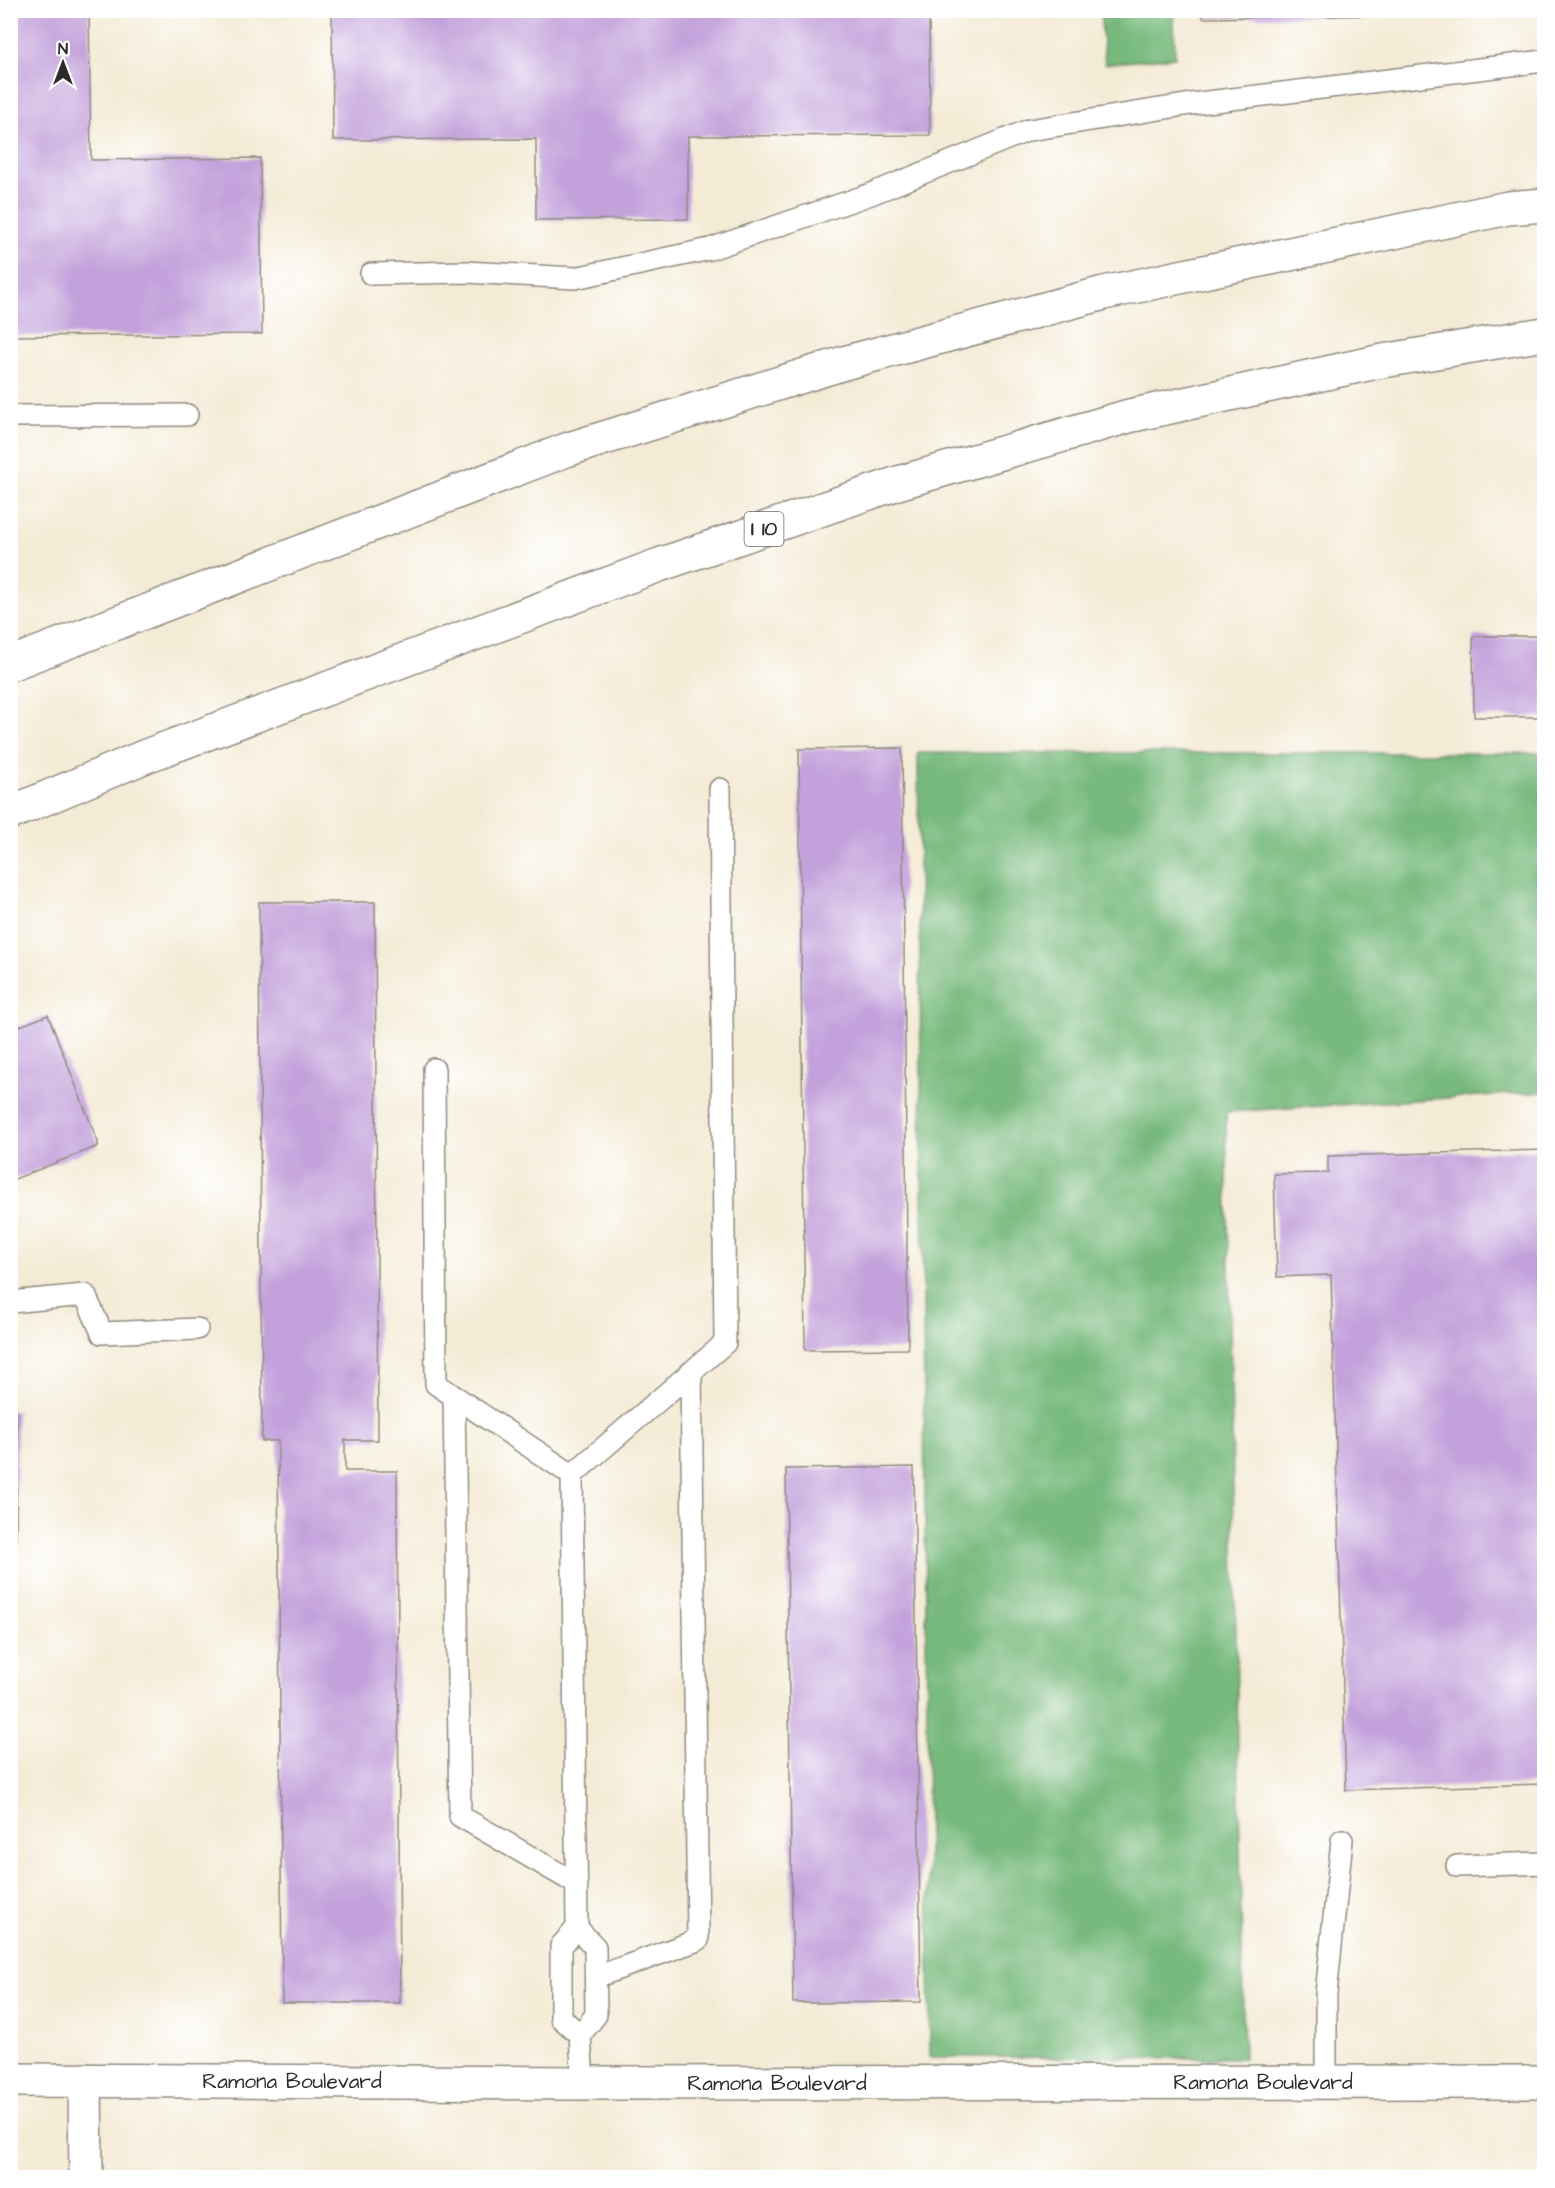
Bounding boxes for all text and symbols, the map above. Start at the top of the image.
north arrow [33,33,93,93]
text: N [58,38,68,60]
road number: I 10 [744,512,783,546]
street label: Ramona Boulevard [202,2067,382,2096]
street label: Ramona Boulevard [1173,2068,1353,2097]
street label: Ramona Boulevard [687,2069,867,2098]

